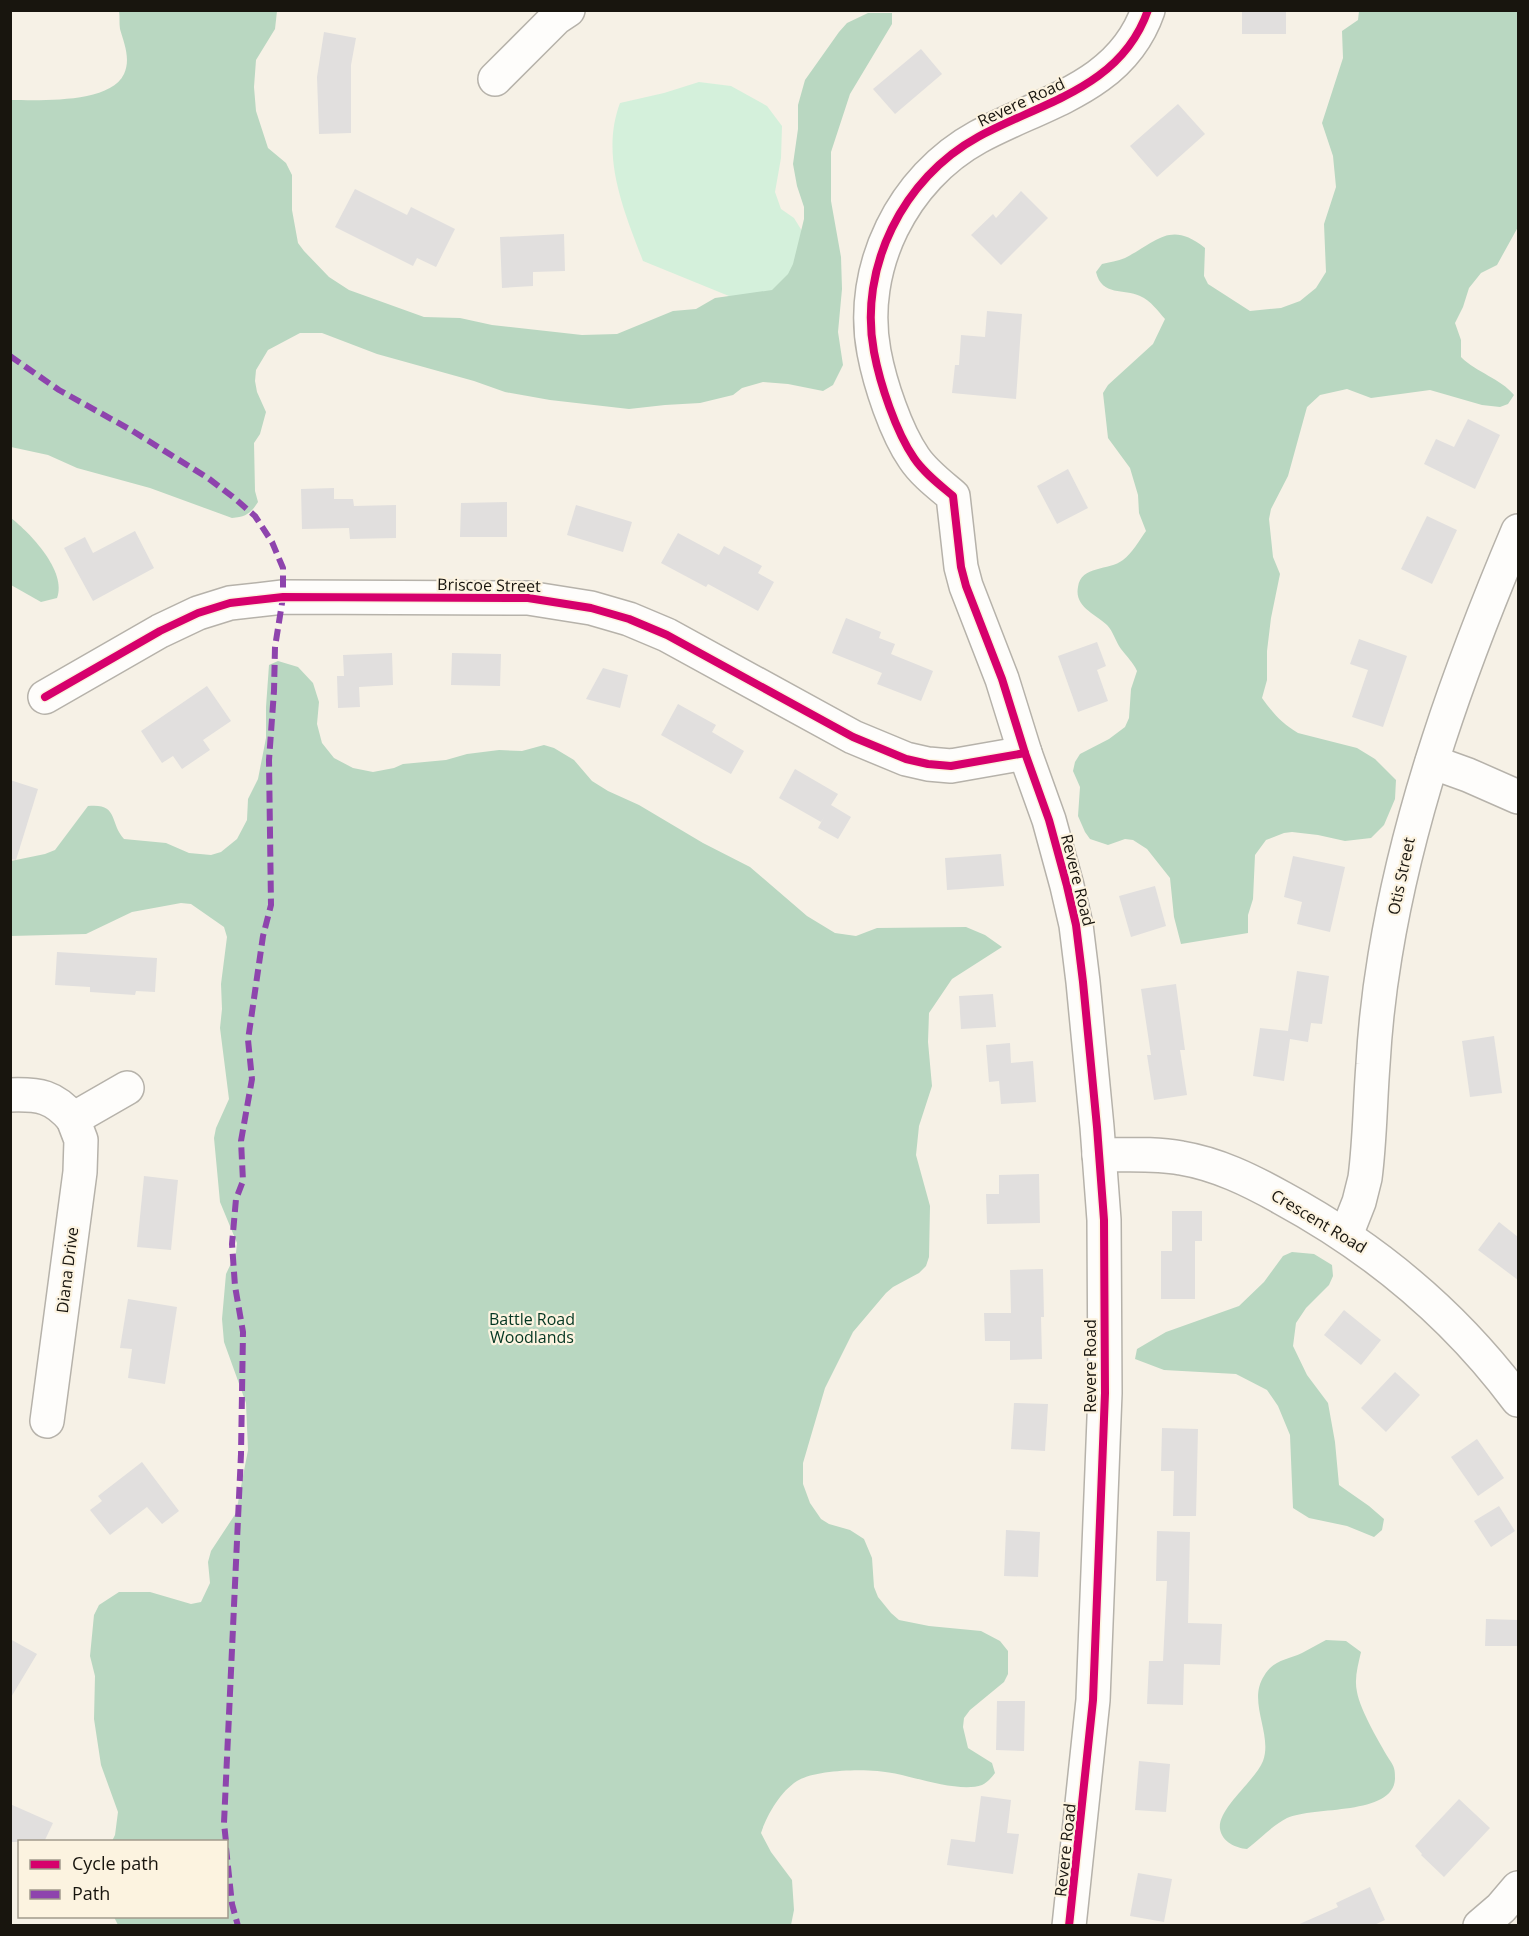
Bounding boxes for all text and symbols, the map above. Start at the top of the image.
street label: Revere Road [974,72,1068,132]
street label: Briscoe Street [437,573,541,597]
street label: Revere Road [1056,832,1100,928]
street label: Otis Street [1382,835,1420,917]
street label: Crescent Road [1267,1184,1371,1258]
street label: Diana Drive [51,1226,83,1314]
park label: Battle Road Woodlands [489,1308,575,1348]
street label: Revere Road [1079,1319,1101,1413]
street label: Revere Road [1049,1802,1081,1898]
legend [18,1840,228,1918]
text: Cycle path [72,1851,159,1875]
text: Path [72,1881,110,1905]

